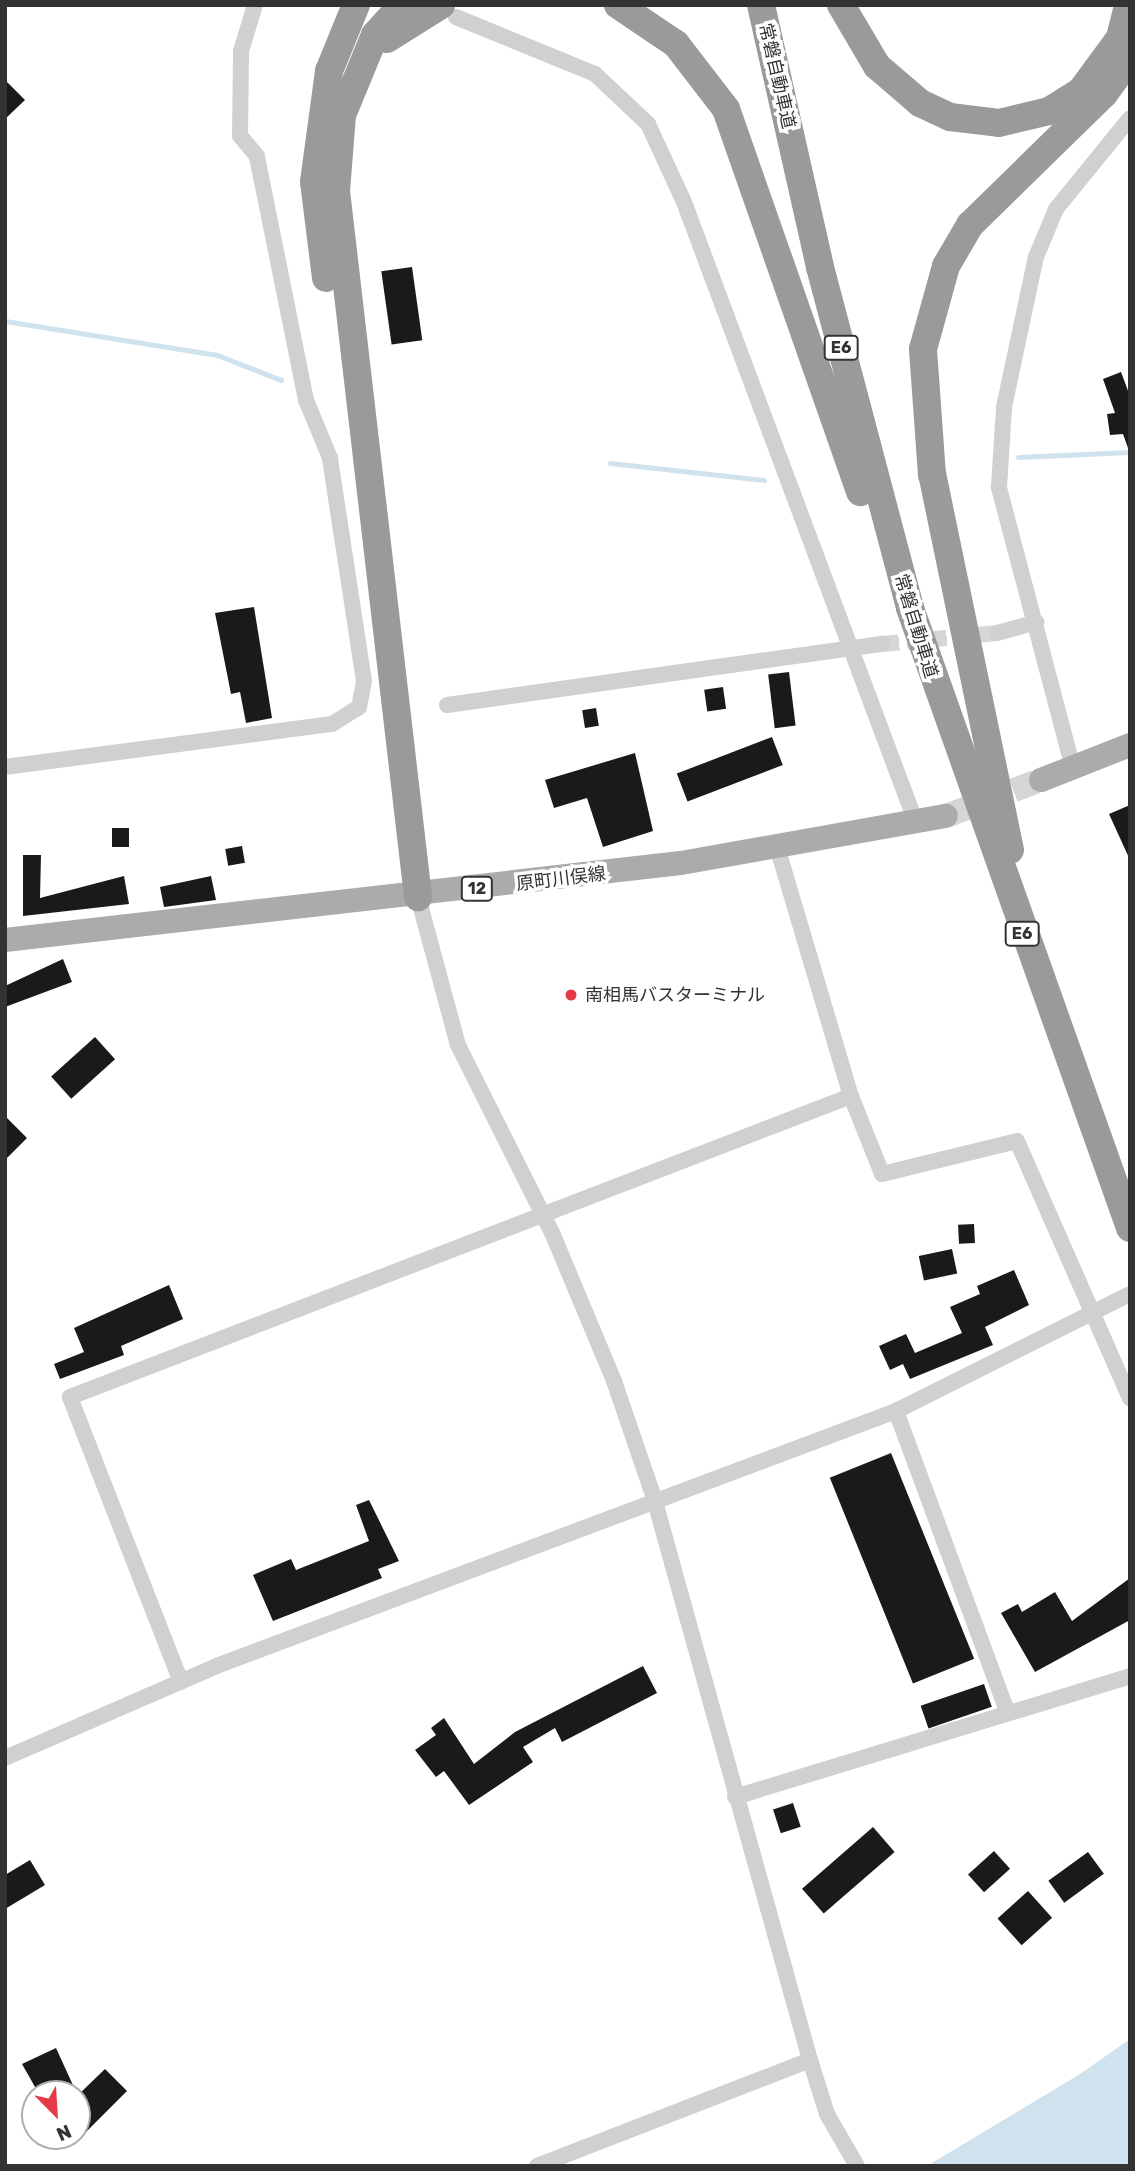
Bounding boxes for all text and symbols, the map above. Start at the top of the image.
street label: 常磐自動車道 [754,21,800,131]
road number: E6 [824,336,858,360]
street label: 常磐自動車道 [890,571,942,681]
street label: 原町川俣線 [515,863,607,895]
road number: 12 [460,876,494,902]
road number: E6 [1004,922,1040,946]
place label: 南相馬バスターミナル [585,984,765,1006]
marker: 南相馬バスターミナル [563,987,579,1003]
north arrow [21,2080,91,2150]
text: N [53,2120,75,2146]

